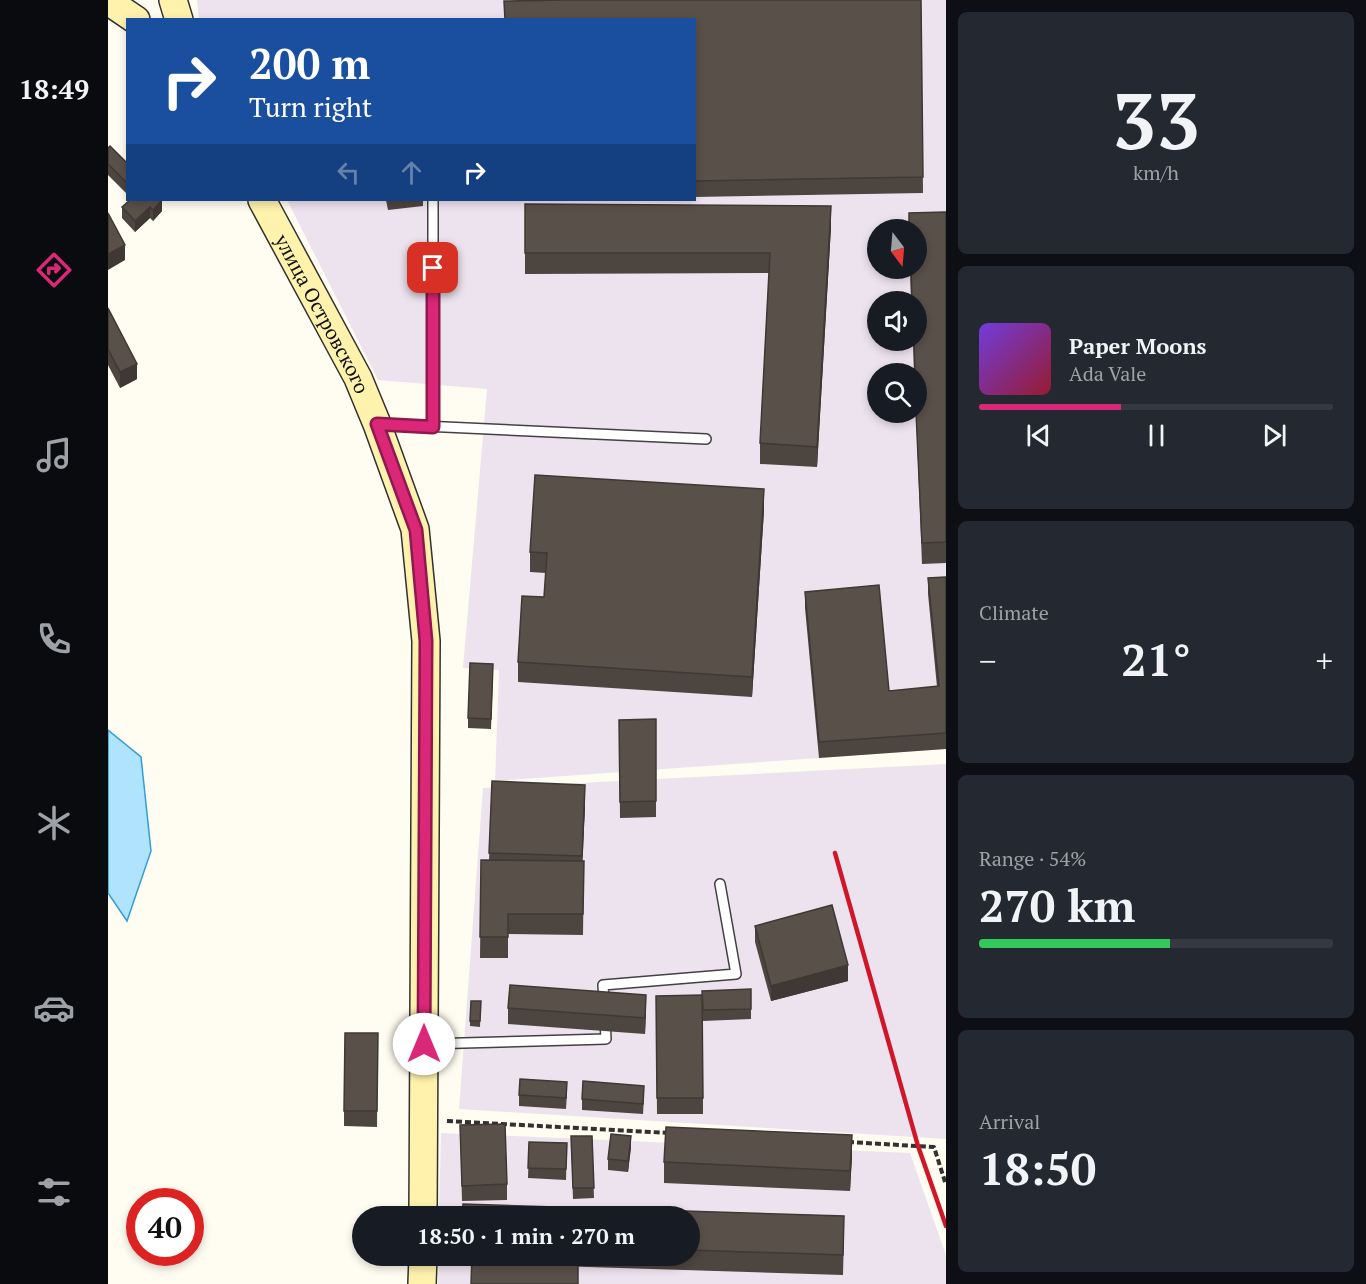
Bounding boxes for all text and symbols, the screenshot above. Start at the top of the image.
text: 200 m [249,35,370,91]
icon: right [150,42,228,120]
text: 33 [1112,68,1200,171]
text: 18:49 [19,71,89,107]
text: Turn right [249,89,372,125]
icon: left [332,156,365,189]
icon: ahead [395,156,428,189]
icon: right [458,156,491,189]
text: km/h [1133,159,1179,186]
north arrow [867,219,927,279]
map controls [867,219,927,423]
street label: улица Островского [269,228,376,397]
pin [407,242,458,293]
icon: directions [33,249,75,291]
icon: arrive [416,251,449,284]
button: sound [867,291,927,351]
text: Paper Moons [1069,331,1207,360]
text: Ada Vale [1069,360,1146,387]
button: search [867,363,927,423]
icon: previous [1022,419,1055,452]
icon: pause [1140,419,1173,452]
icon: next [1258,419,1291,452]
icon: music [33,434,75,476]
text: Climate [979,599,1049,626]
icon: phone [33,618,75,660]
text: 21° [1121,629,1191,689]
text: − [979,639,997,682]
text: + [1315,639,1333,682]
icon: climate [33,802,75,844]
text: Range · 54% [979,845,1086,872]
text: 270 km [979,875,1135,935]
icon: car [33,987,75,1029]
position arrow [392,1012,456,1076]
text: Arrival [979,1108,1040,1135]
text: 18:50 [979,1138,1096,1198]
icon: filters [33,1171,75,1213]
speed limit sign: 40 [126,1188,204,1266]
text: 18:50 · 1 min · 270 m [417,1221,635,1250]

